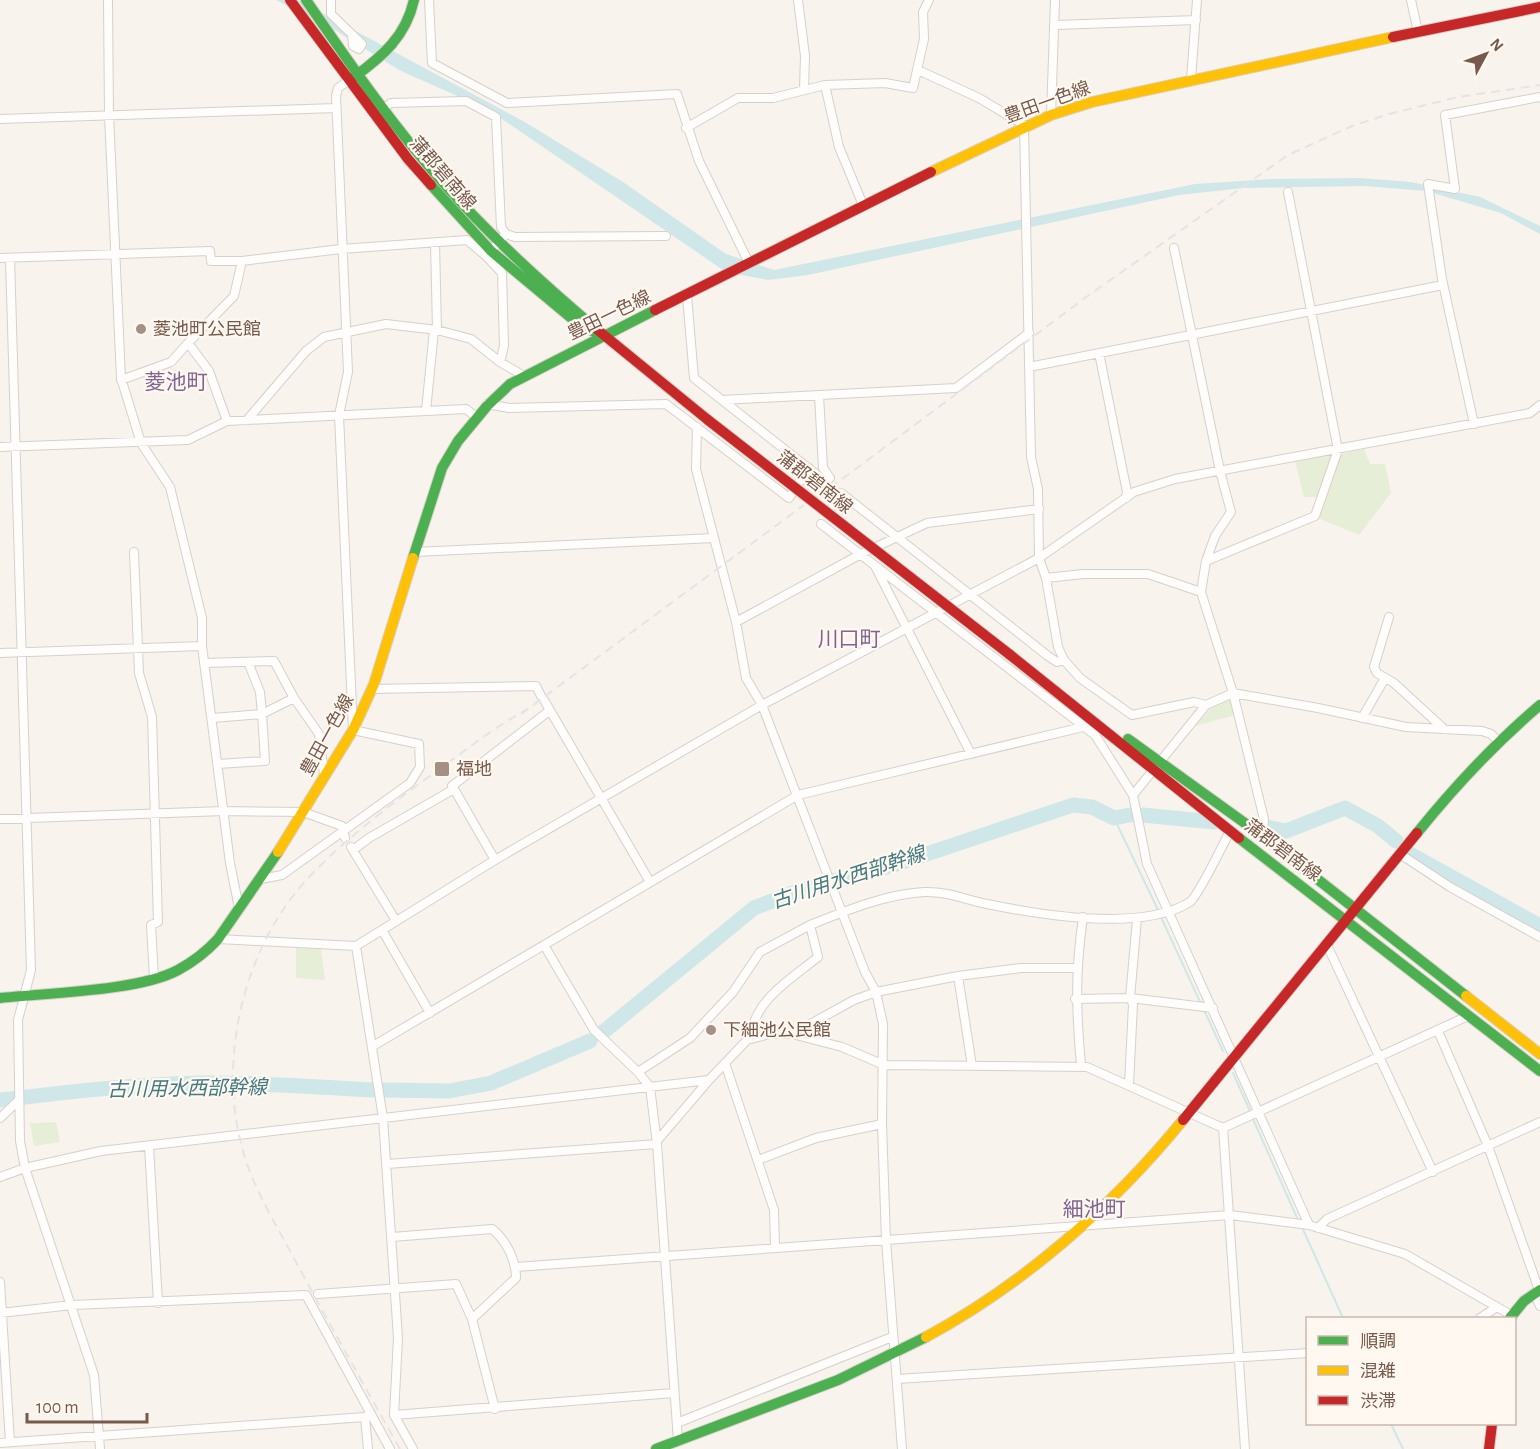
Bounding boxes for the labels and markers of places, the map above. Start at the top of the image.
place label: 菱池町公民館 [153,320,261,339]
marker: 菱池町公民館 [134,322,148,336]
marker: 福地 [433,760,451,778]
place label: 福地 [456,760,492,779]
place label: 下細池公民館 [723,1020,831,1040]
marker: 下細池公民館 [704,1023,718,1037]

